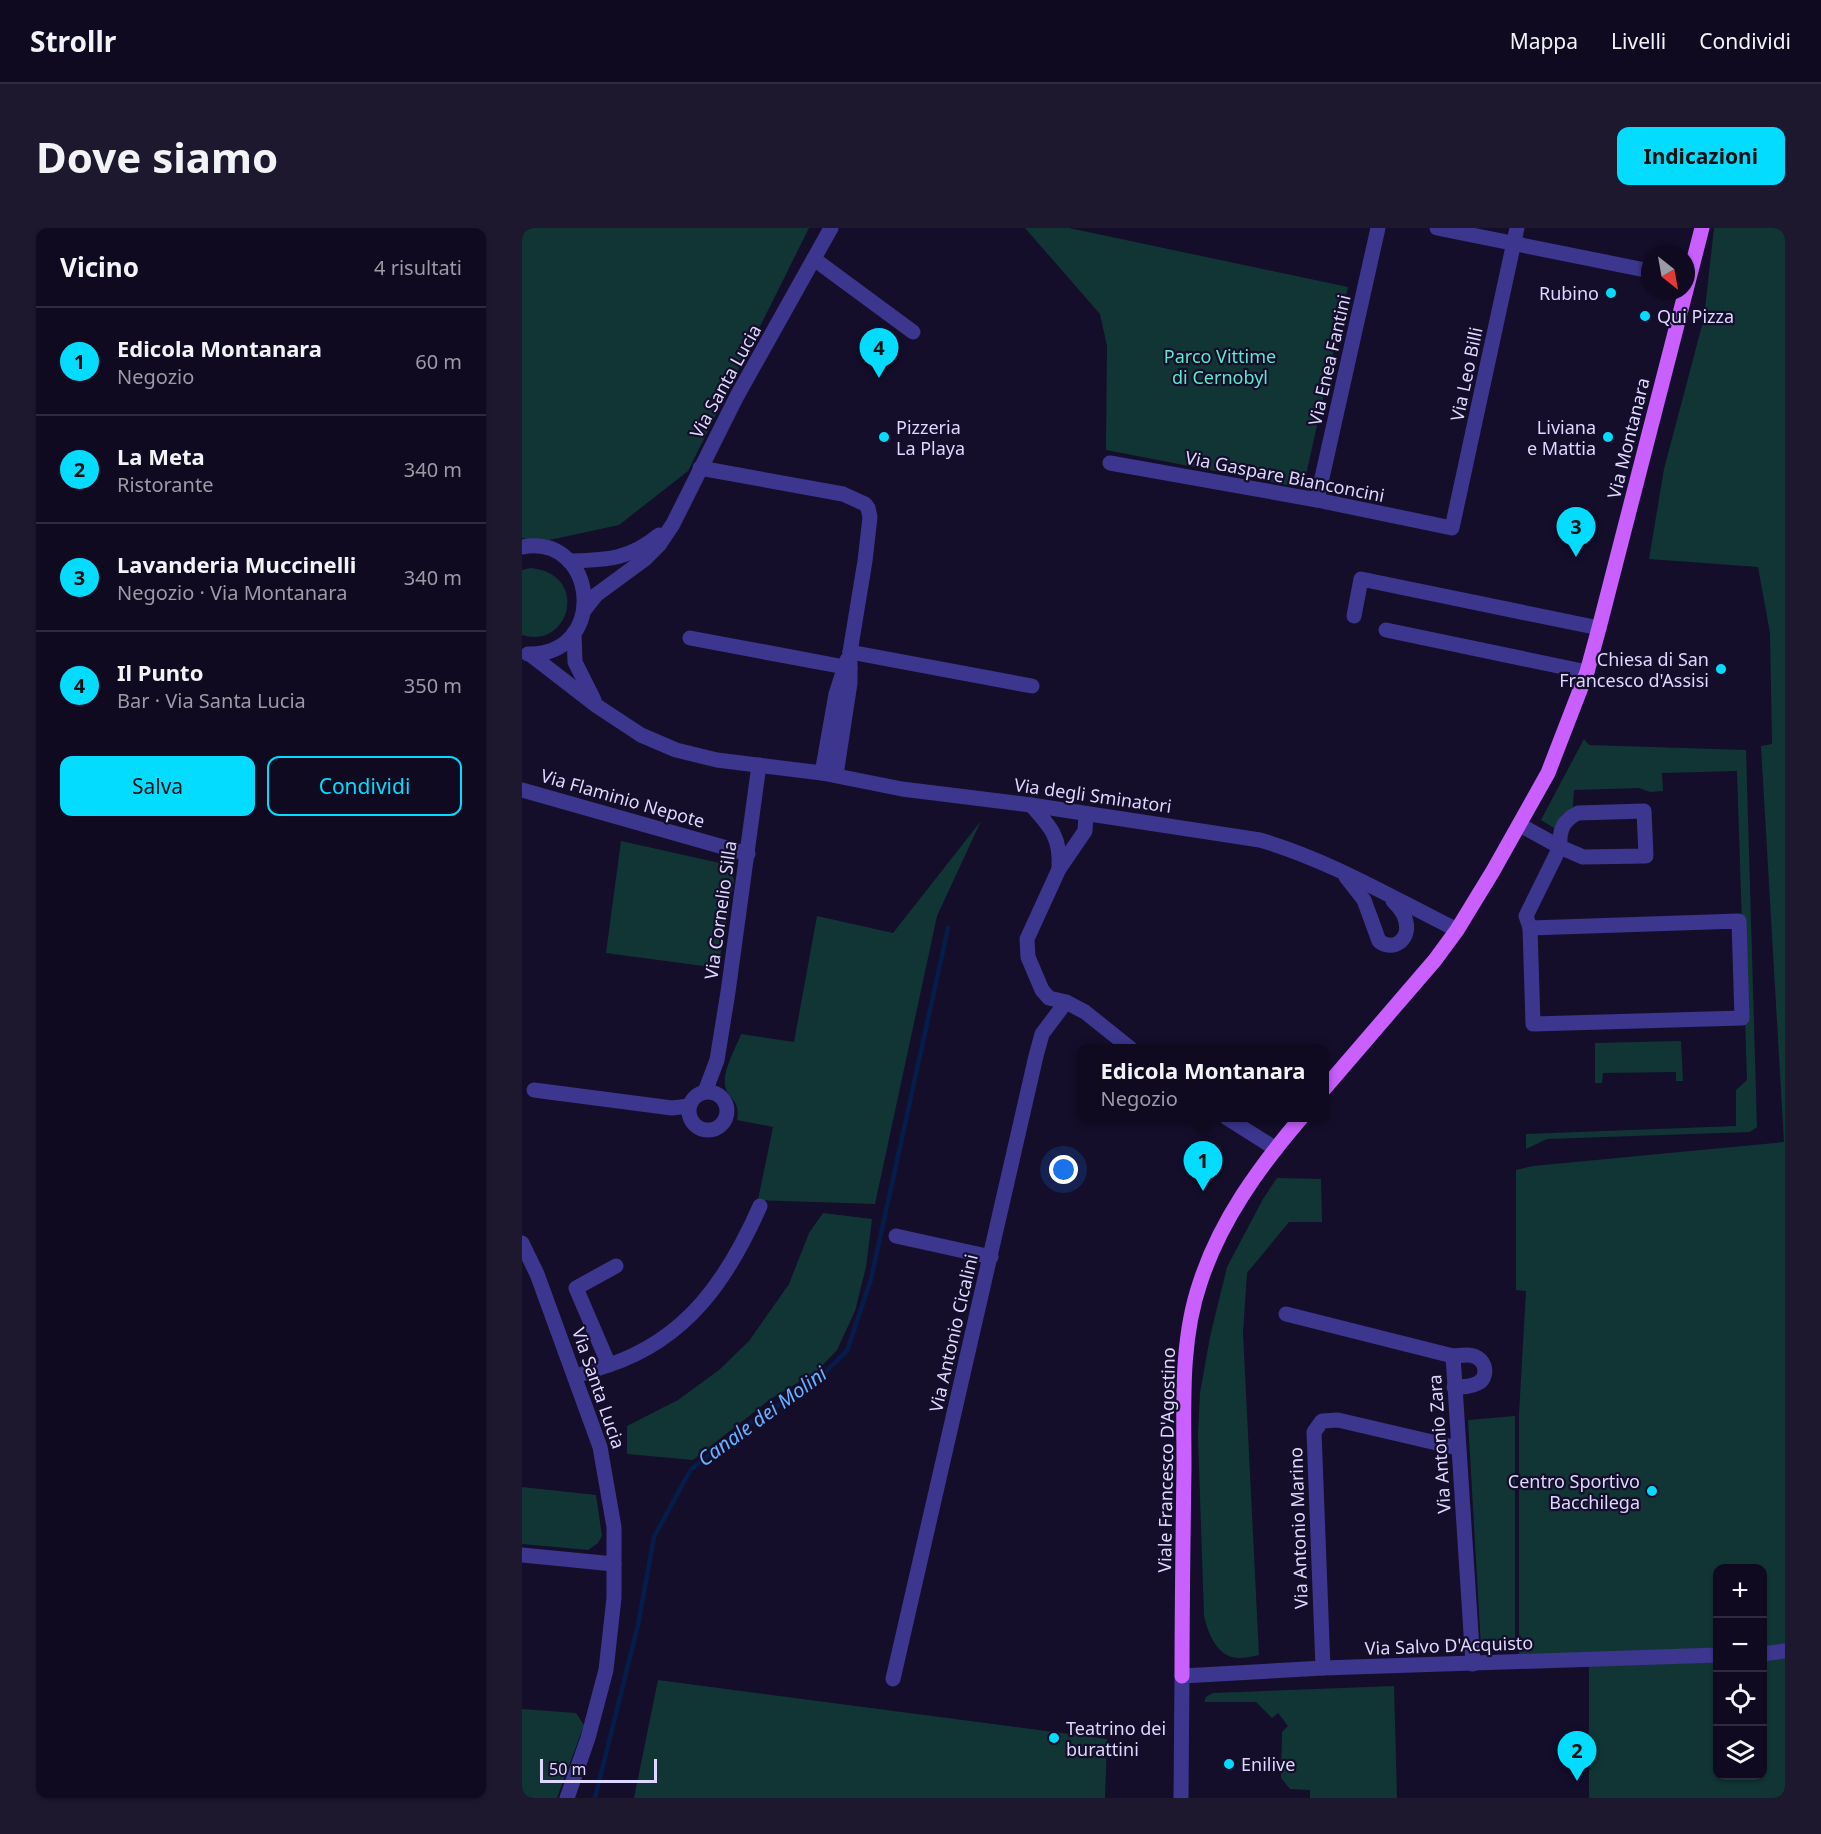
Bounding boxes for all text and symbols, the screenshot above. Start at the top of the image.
text: Strollr [30,22,116,60]
text: Mappa [1510,27,1578,55]
text: Livelli [1611,27,1666,55]
text: Condividi [1699,27,1791,55]
button: Indicazioni [1617,127,1785,185]
text: Dove siamo [36,128,278,185]
north arrow [1641,246,1695,300]
text: Vicino [60,249,139,285]
text: 4 risultati [374,254,462,281]
place label: Rubino [1539,281,1599,305]
marker: Rubino [1604,286,1618,300]
street label: Via Enea Fantini [1302,292,1356,428]
place label: Qui Pizza [1657,304,1734,328]
marker: Qui Pizza [1638,309,1652,323]
street label: Via Santa Lucia [684,320,766,442]
street label: Via Leo Billi [1444,325,1488,423]
pin: 4 [860,328,898,378]
text: Edicola Montanara [117,333,322,363]
park label: Parco Vittime di Cernobyl [1164,344,1276,389]
text: 1 [74,348,85,375]
text: 60 m [415,348,462,375]
text: Negozio [117,363,194,390]
street label: Via Montanara [1601,375,1655,501]
place label: Pizzeria La Playa [896,415,965,460]
place label: Liviana e Mattia [1527,415,1596,460]
marker: Pizzeria La Playa [877,430,891,444]
marker: Liviana e Mattia [1601,430,1615,444]
text: La Meta [117,441,205,471]
street label: Via Gaspare Bianconcini [1183,445,1387,507]
text: 2 [74,456,85,483]
text: 340 m [404,456,462,483]
text: Ristorante [117,471,213,498]
pin: 3 [1556,508,1596,557]
text: Lavanderia Muccinelli [117,549,356,579]
text: 3 [74,564,85,591]
text: 340 m [404,564,462,591]
text: Negozio · Via Montanara [117,579,347,606]
place label: Chiesa di San Francesco d'Assisi [1559,647,1709,692]
text: Il Punto [117,657,203,687]
marker: Chiesa di San Francesco d'Assisi [1714,662,1728,676]
text: 4 [74,672,85,699]
text: 350 m [404,672,462,699]
text: Bar · Via Santa Lucia [117,687,306,714]
button: Salva [60,756,255,816]
button: Condividi [267,756,462,816]
street label: Via Flaminio Nepote [538,763,708,833]
street label: Via degli Sminatori [1013,772,1173,818]
street label: Via Cornelio Silla [698,839,742,981]
popup [1077,1044,1329,1122]
text: Edicola Montanara [1101,1055,1305,1085]
text: Negozio [1101,1085,1178,1112]
pin: 1 [1184,1142,1222,1191]
your location [1049,1155,1078,1184]
street label: Via Antonio Cicalini [923,1252,983,1414]
street label: Via Santa Lucia [567,1324,631,1452]
street label: Viale Francesco D'Agostino [1152,1347,1180,1573]
water label: Canale dei Molini [692,1359,833,1472]
street label: Via Antonio Zara [1422,1374,1456,1514]
street label: Via Antonio Marino [1283,1447,1313,1609]
place label: Centro Sportivo Bacchilega [1508,1469,1640,1514]
marker: Centro Sportivo Bacchilega [1645,1484,1659,1498]
map controls [1713,1564,1767,1780]
button: + [1713,1564,1767,1618]
button: − [1713,1618,1767,1672]
street label: Via Salvo D'Acquisto [1364,1630,1534,1660]
button: locate [1713,1672,1767,1726]
place label: Teatrino dei burattini [1066,1716,1166,1761]
button: layers [1713,1726,1767,1780]
marker: Teatrino dei burattini [1047,1731,1061,1745]
pin: 2 [1558,1732,1596,1781]
place label: Enilive [1241,1752,1295,1776]
scale bar [540,1756,657,1784]
marker: Enilive [1222,1757,1236,1771]
text: 50 m [549,1758,586,1780]

